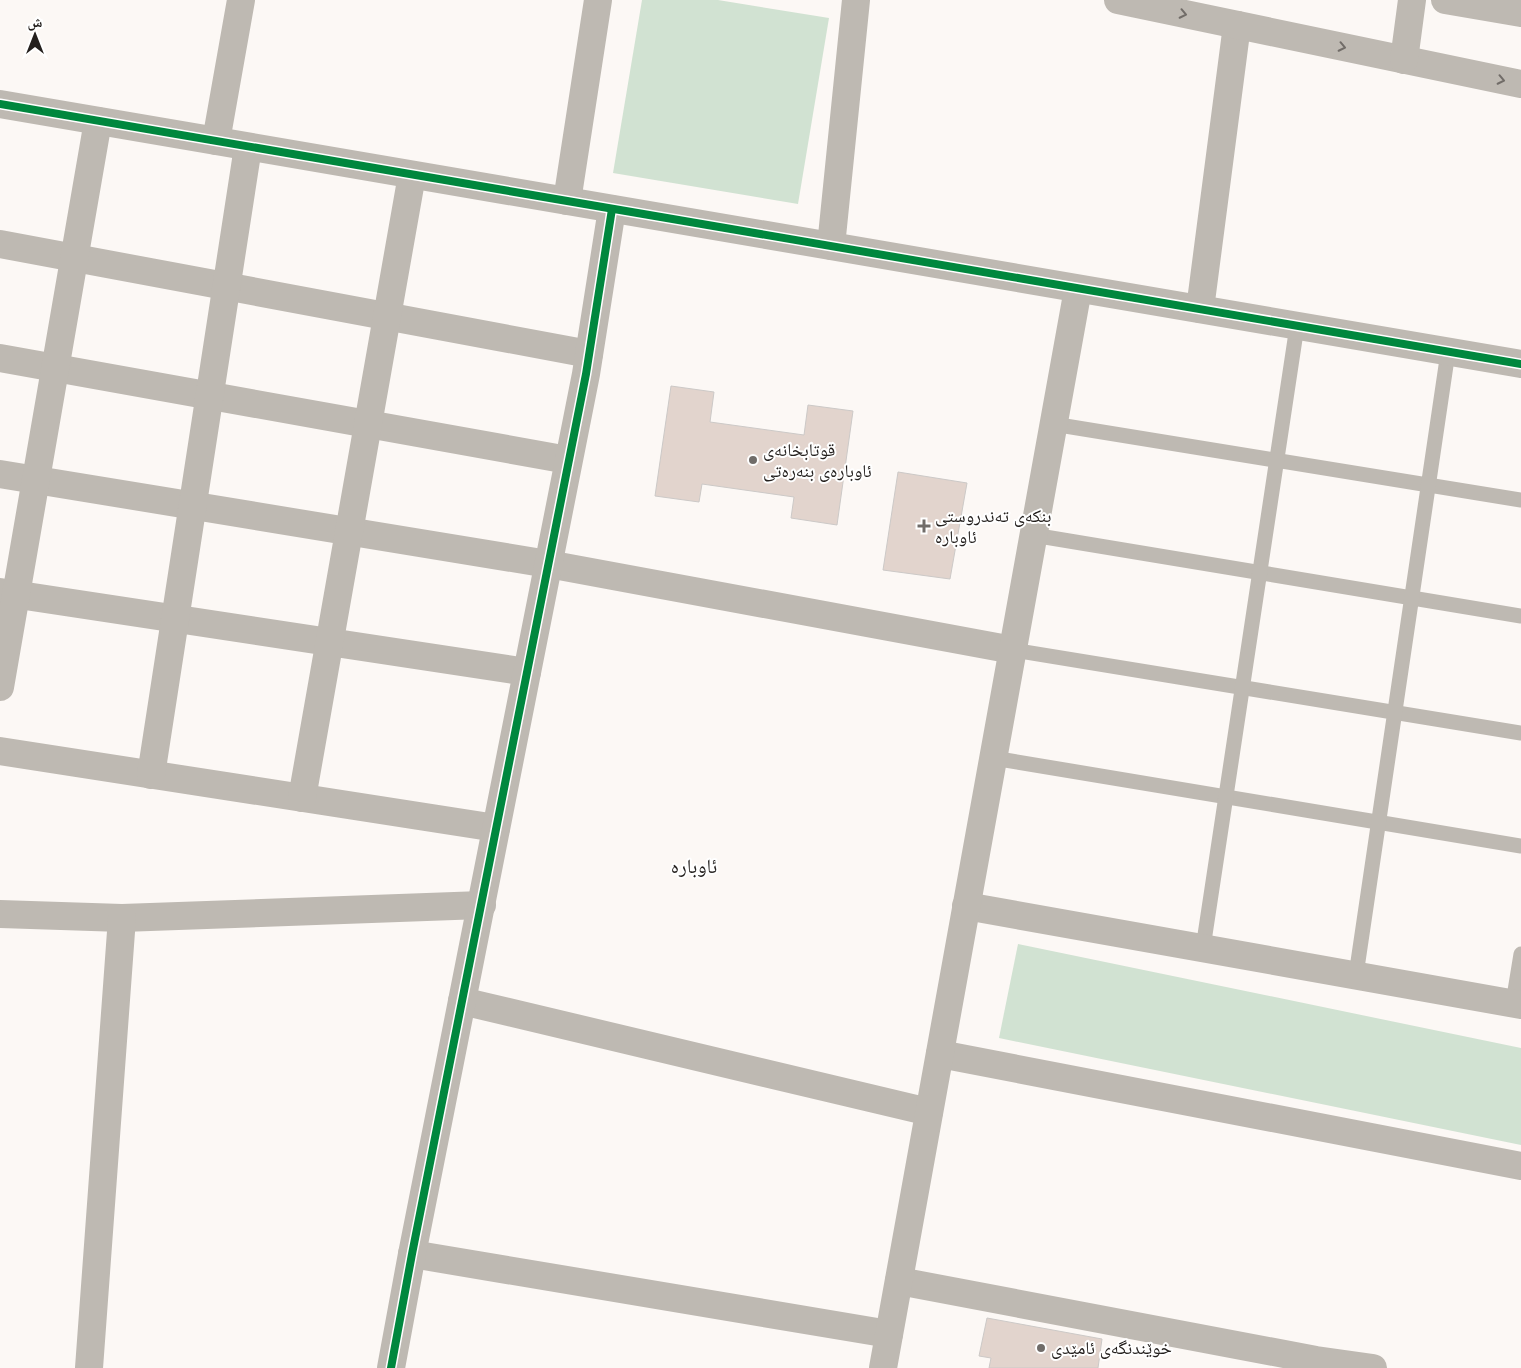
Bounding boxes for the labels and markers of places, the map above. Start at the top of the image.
place label: قوتابخانەی ئاوبارەی بنەرەتی [763,438,872,483]
marker: قوتابخانەی ئاوبارەی بنەرەتی [747,454,759,466]
place label: بنکەی تەندروستی ئاوبارە [935,504,1051,549]
marker: بنکەی تەندروستی ئاوبارە [917,519,931,533]
place label: خوێندنگەی ئامێدی [1051,1336,1172,1360]
marker: خوێندنگەی ئامێدی [1035,1342,1047,1354]

